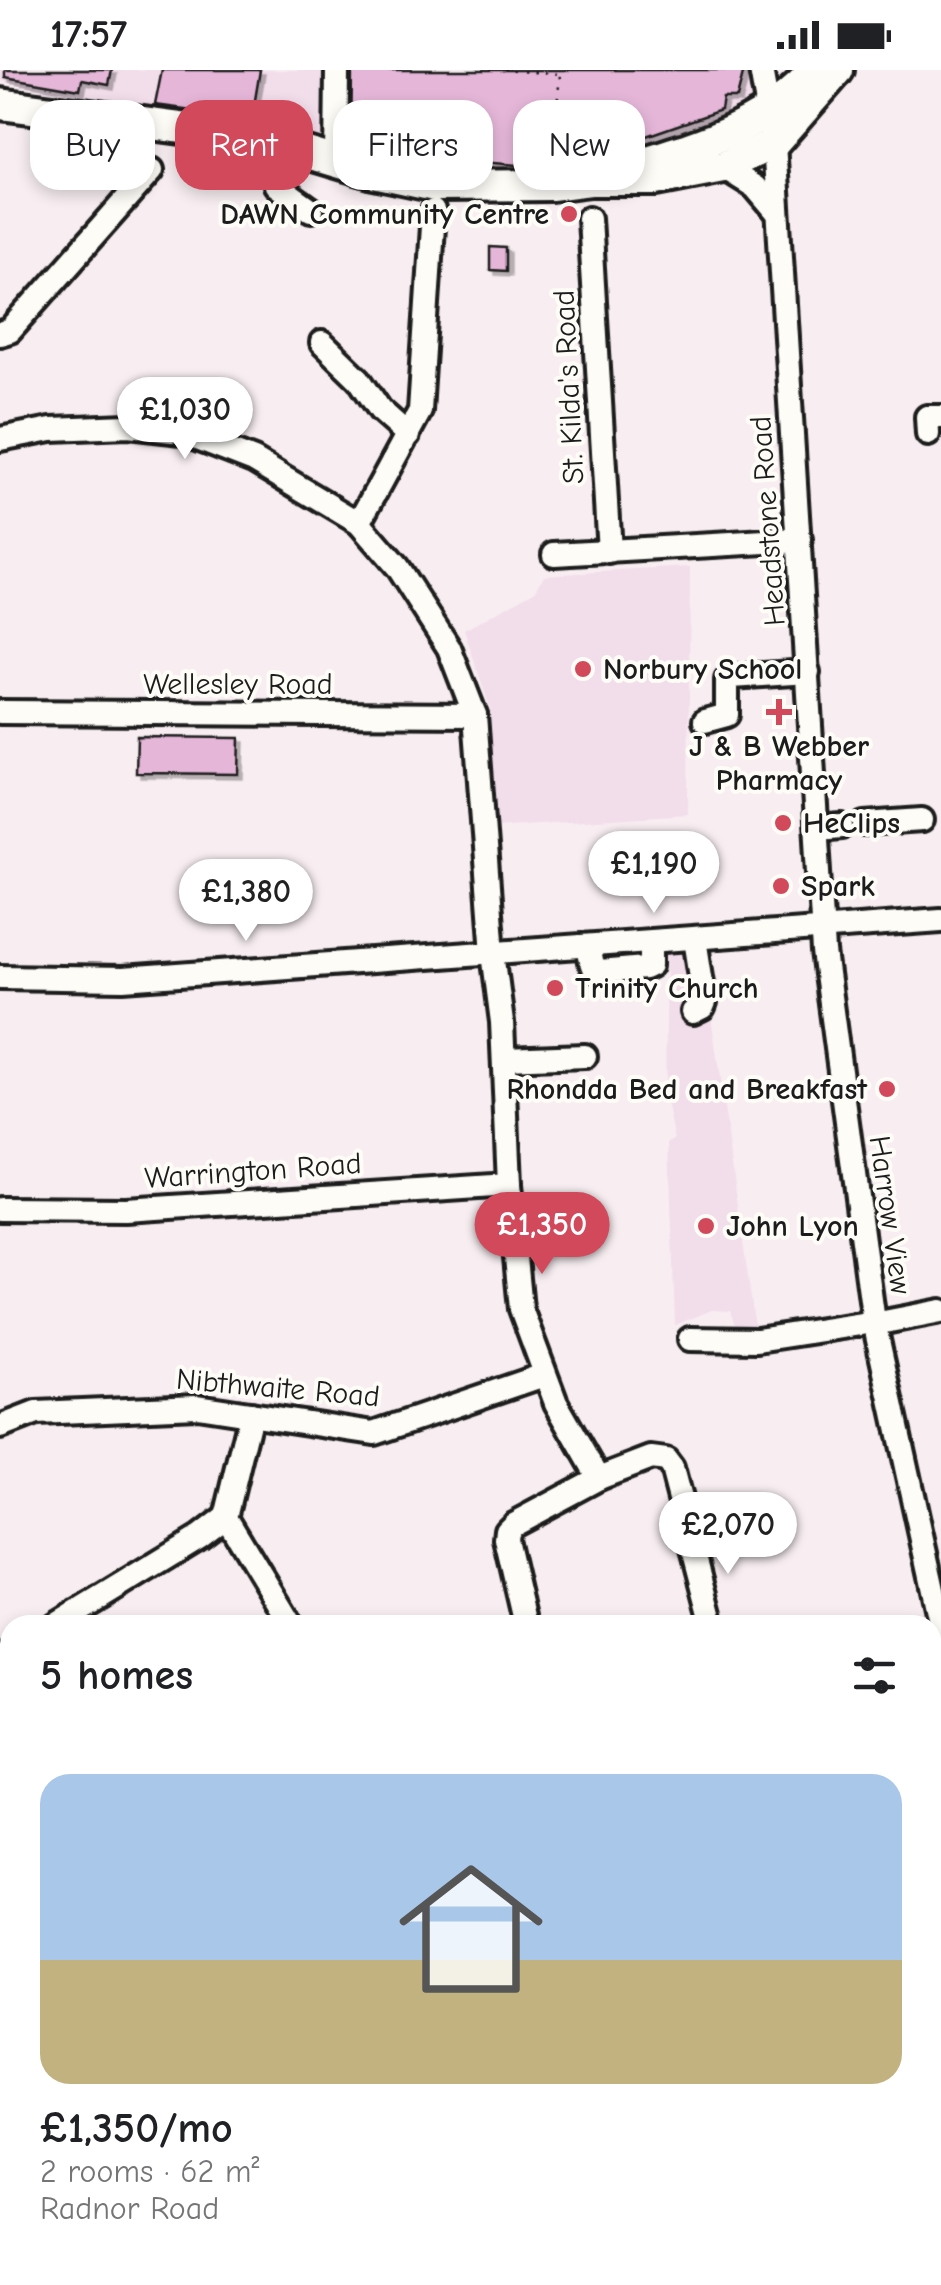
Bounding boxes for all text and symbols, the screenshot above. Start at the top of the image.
text: 17:57 [50,13,127,57]
chip: Buy [30,100,155,190]
chip: Rent [175,100,313,190]
chip: Filters [333,100,493,190]
chip: New [513,100,645,190]
place label: DAWN Community Centre [220,197,549,232]
marker: DAWN Community Centre [558,203,580,225]
street label: St. Kilda's Road [546,289,592,485]
pin: £1,030 [104,377,266,462]
text: £1,030 [139,391,231,428]
street label: Headstone Road [743,415,793,627]
place label: Norbury School [603,652,802,687]
marker: Norbury School [572,658,594,680]
street label: Wellesley Road [143,667,333,702]
marker: J & B Webber Pharmacy [768,701,790,723]
place label: J & B Webber Pharmacy [689,729,869,798]
place label: HeClips [803,806,900,841]
marker: HeClips [772,812,794,834]
pin: £1,190 [573,831,735,916]
text: £1,190 [610,845,698,882]
pin: £1,380 [165,859,327,944]
place label: Spark [801,869,875,904]
text: £1,380 [201,873,291,910]
marker: Spark [770,875,792,897]
place label: Trinity Church [575,971,758,1006]
marker: Trinity Church [544,977,566,999]
place label: Rhondda Bed and Breakfast [506,1072,868,1107]
marker: Rhondda Bed and Breakfast [876,1078,898,1100]
street label: Harrow View [862,1133,918,1297]
street label: Warrington Road [143,1146,363,1196]
pin: £1,350 [461,1192,623,1277]
text: £1,350 [497,1206,587,1243]
place label: John Lyon [726,1209,859,1244]
marker: John Lyon [695,1215,717,1237]
street label: Nibthwaite Road [175,1362,381,1414]
pin: £2,070 [647,1492,809,1577]
text: £2,070 [681,1506,775,1543]
icon: filters [847,1648,902,1703]
text: 5 homes [40,1651,193,1700]
icon: home [381,1839,561,2019]
text: £1,350/mo [40,2104,233,2153]
text: 2 rooms · 62 m² [40,2153,259,2190]
text: Radnor Road [40,2190,219,2227]

